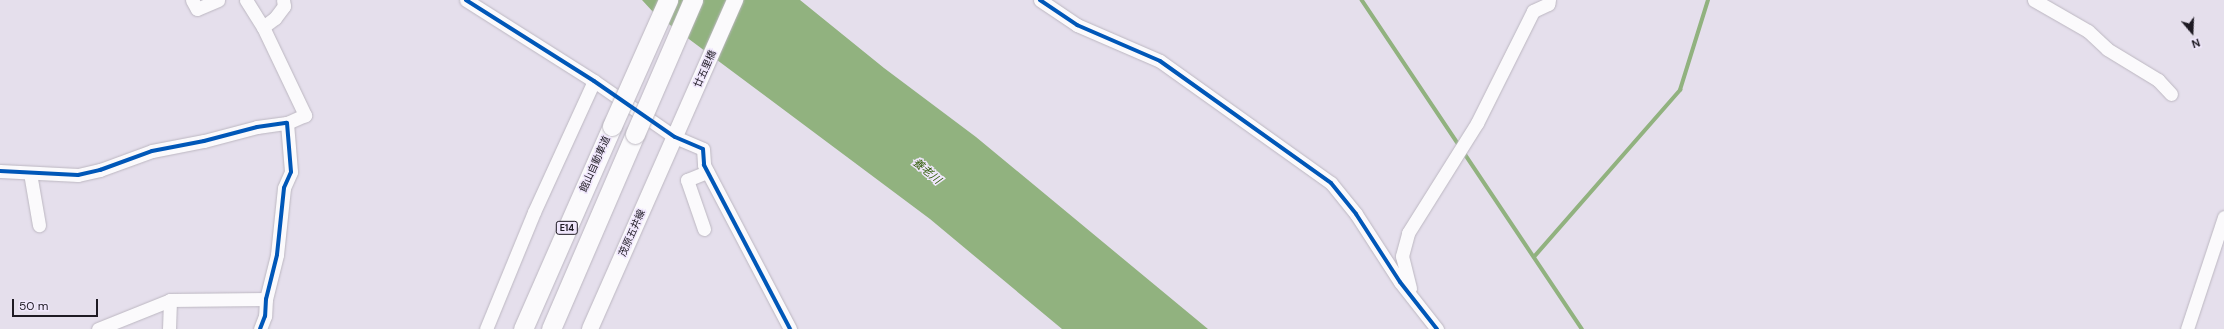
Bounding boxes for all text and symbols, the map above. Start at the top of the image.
north arrow [2172,12,2212,52]
text: N [2190,35,2202,51]
street label: 廿五里橋 [691,48,719,90]
street label: 館山自動車道 [577,134,613,194]
water label: 養老川 [910,155,944,187]
street label: 茂原五井線 [616,208,648,258]
road number: E14 [555,221,579,235]
scale bar [14,291,100,317]
text: 50 m [19,298,48,314]

